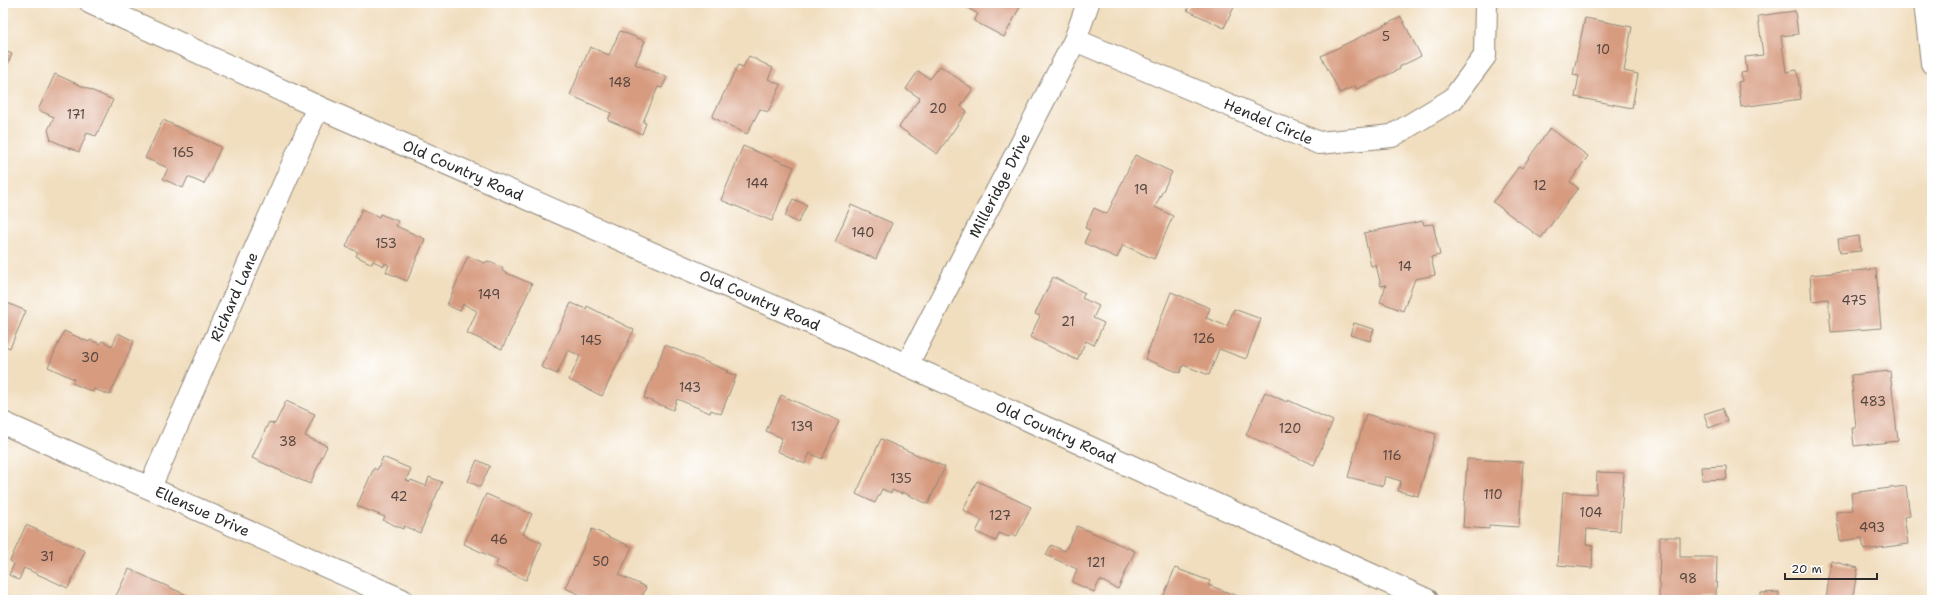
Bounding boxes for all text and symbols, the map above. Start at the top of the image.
house number: 5 [1382,28,1390,45]
house number: 10 [1596,41,1610,58]
house number: 148 [609,74,631,91]
street label: Hendel Circle [1221,94,1316,149]
house number: 20 [929,100,947,117]
house number: 171 [67,106,85,123]
street label: Milleridge Drive [964,130,1035,241]
street label: Old Country Road [399,135,527,206]
house number: 165 [172,144,194,161]
house number: 144 [746,175,768,192]
house number: 12 [1533,177,1547,194]
house number: 19 [1134,181,1148,198]
house number: 140 [852,224,874,241]
house number: 153 [375,235,397,252]
street label: Richard Lane [206,249,263,345]
house number: 14 [1398,258,1412,275]
street label: Old Country Road [696,265,824,336]
house number: 149 [478,286,500,303]
house number: 475 [1842,292,1866,309]
house number: 21 [1061,313,1075,330]
house number: 126 [1193,330,1215,347]
house number: 145 [580,332,602,349]
house number: 30 [81,349,99,366]
house number: 143 [679,379,701,396]
house number: 483 [1860,393,1886,410]
street label: Old Country Road [992,396,1120,468]
house number: 139 [791,418,813,435]
house number: 120 [1279,420,1301,437]
house number: 38 [279,433,297,450]
house number: 116 [1382,447,1402,464]
house number: 135 [890,470,912,487]
street label: Ellensue Drive [152,482,253,541]
house number: 110 [1483,486,1503,503]
house number: 42 [390,488,408,505]
house number: 104 [1580,504,1602,521]
house number: 127 [989,507,1011,524]
house number: 493 [1859,519,1885,536]
house number: 46 [490,531,508,548]
house number: 31 [40,548,54,565]
house number: 50 [593,553,609,570]
house number: 121 [1087,554,1105,571]
scale bar [1785,555,1877,581]
text: 20 m [1791,561,1822,577]
house number: 98 [1679,570,1697,587]

